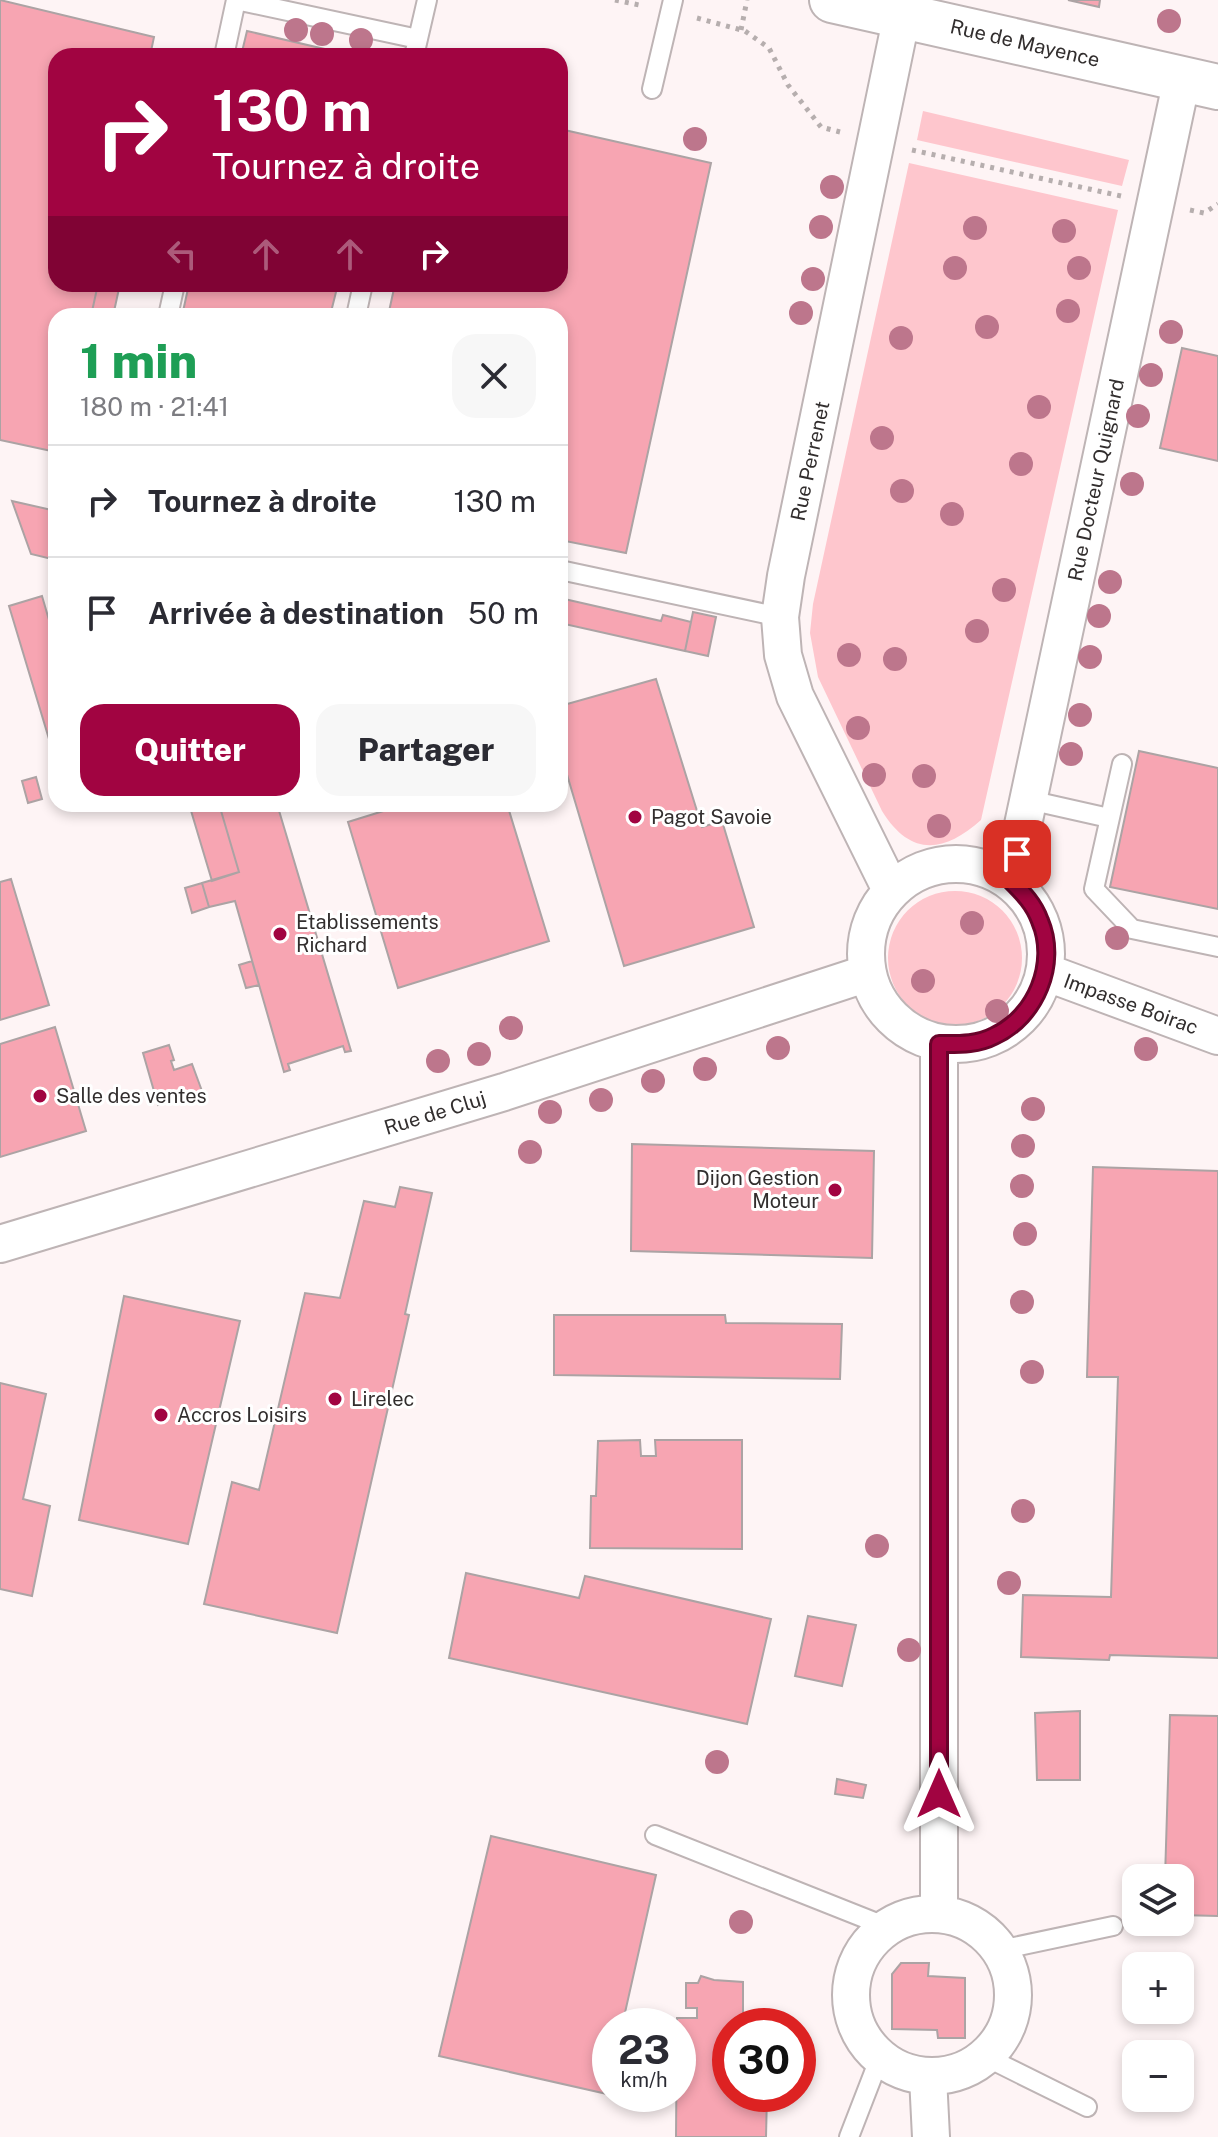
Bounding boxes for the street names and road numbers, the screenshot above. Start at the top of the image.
street label: Rue de Mayence [948,14,1102,72]
street label: Rue Docteur Quignard [1063,377,1129,583]
street label: Rue Perrenet [786,399,834,523]
street label: Impasse Boirac [1061,969,1201,1039]
street label: Rue de Cluj [381,1086,489,1140]

